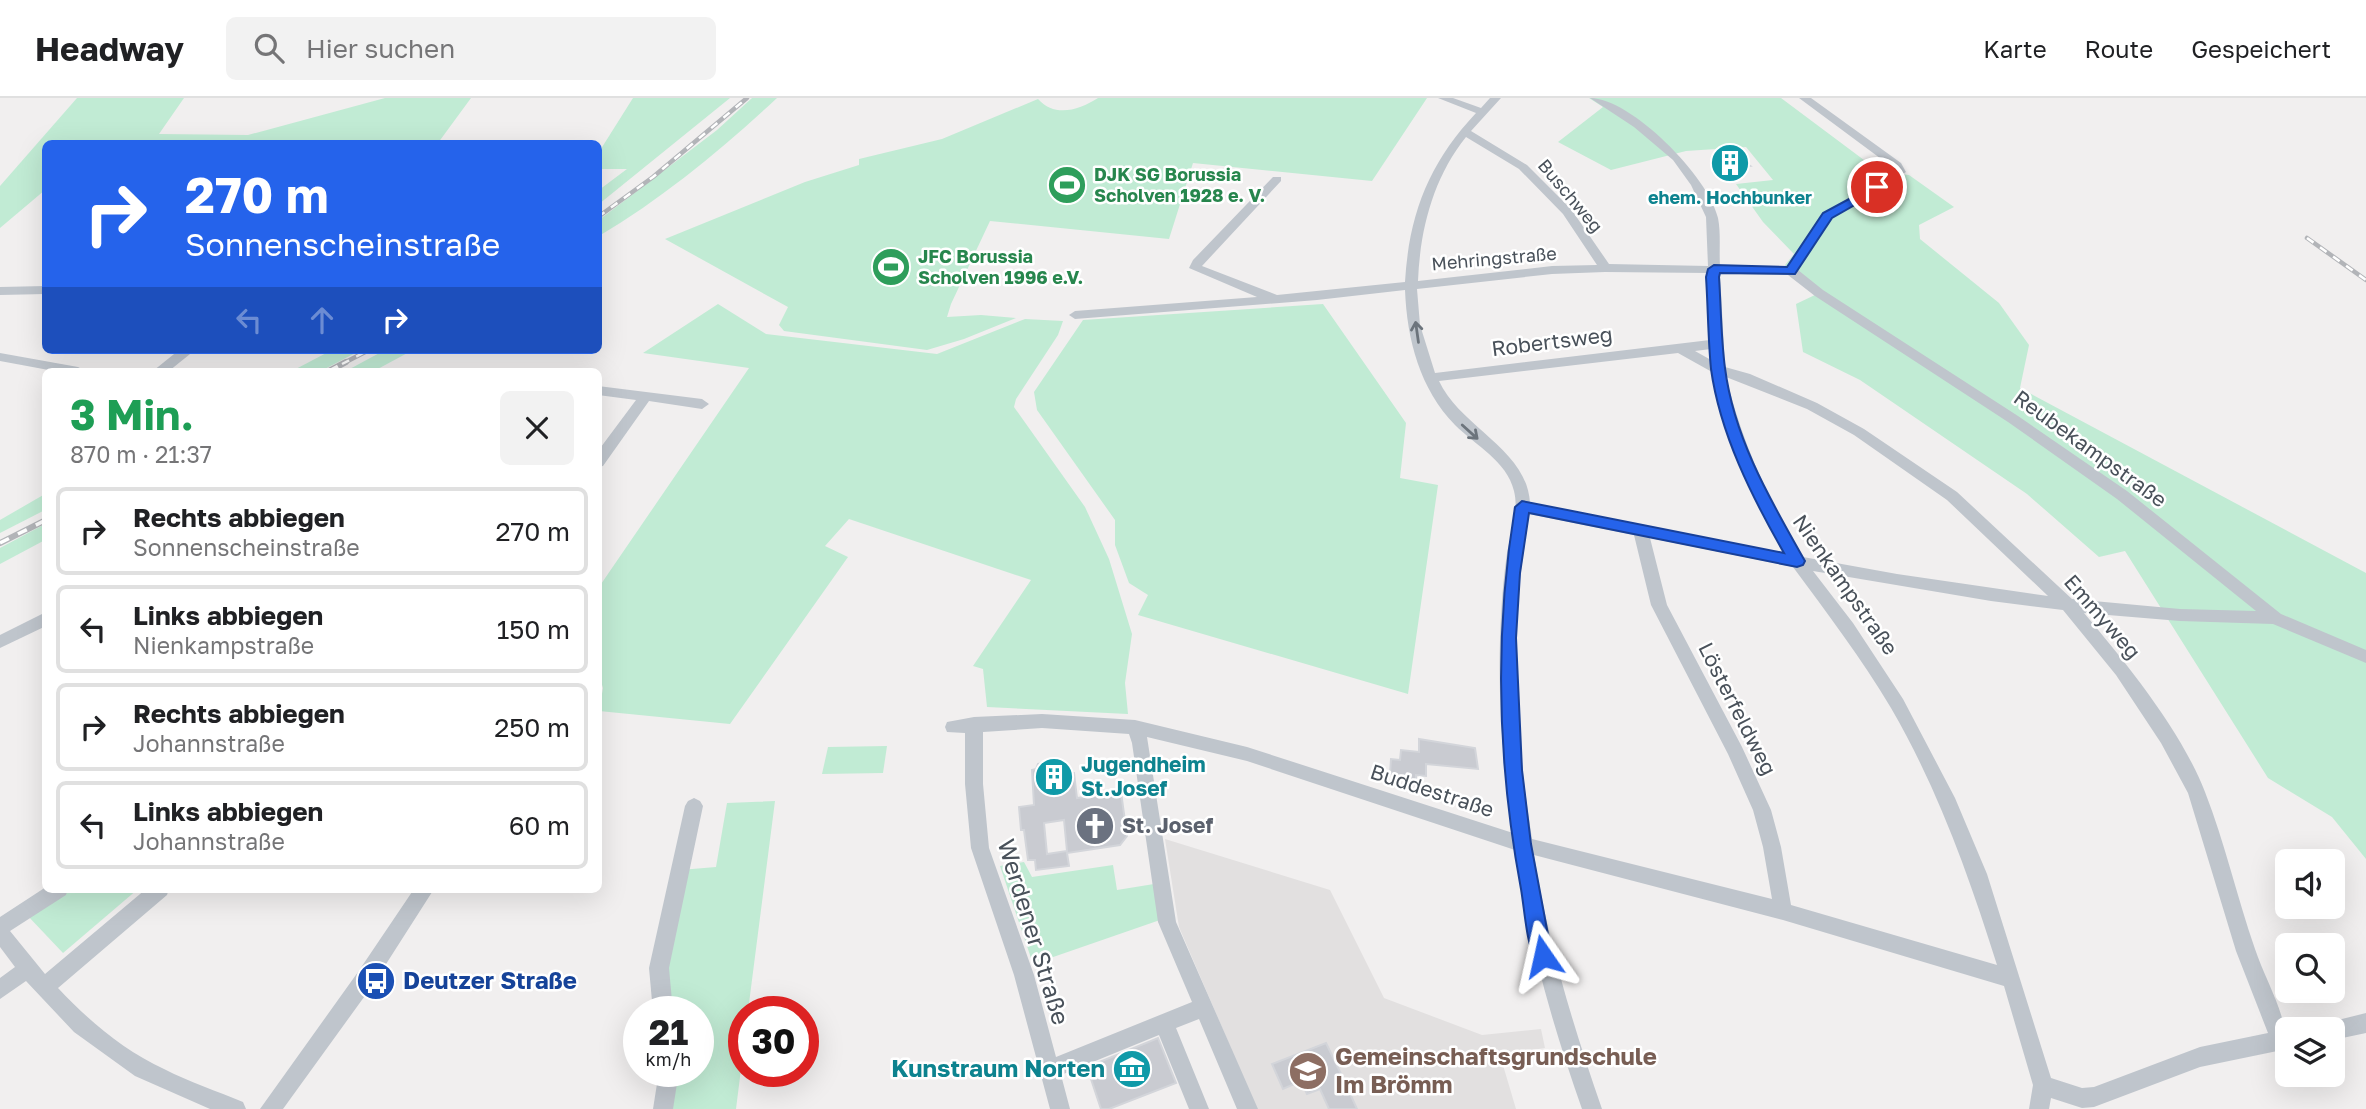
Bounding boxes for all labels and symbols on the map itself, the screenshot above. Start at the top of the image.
building icon: ehem. Hochbunker [1709,142,1751,184]
street label: Buschweg [1534,154,1608,237]
pin [1847,157,1907,217]
place label: DJK SG Borussia Scholven 1928 e. V. [1094,163,1265,206]
sports icon: DJK SG Borussia Scholven 1928 e. V. [1046,164,1088,206]
place label: ehem. Hochbunker [1648,186,1812,208]
street label: Mehringstraße [1430,242,1557,274]
place label: JFC Borussia Scholven 1996 e.V. [918,245,1083,288]
sports icon: JFC Borussia Scholven 1996 e.V. [870,246,912,288]
one-way arrow [1410,321,1423,344]
street label: Robertsweg [1490,321,1614,361]
street label: Reubekampstraße [2009,384,2172,512]
one-way arrow [1461,423,1478,440]
street label: Nienkampstraße [1788,509,1904,660]
street label: Emmyweg [2059,569,2147,664]
street label: Lösterfeldweg [1693,638,1783,779]
place label: Jugendheim St.Josef [1081,751,1206,801]
building icon: Jugendheim St.Josef [1033,756,1075,798]
street label: Buddestraße [1367,758,1497,822]
church icon: St. Josef [1074,805,1116,847]
place label: St. Josef [1122,812,1213,838]
street label: Werdener Straße [992,835,1076,1028]
position arrow [1506,919,1580,993]
bus stop icon: Deutzer Straße [355,960,397,1002]
place label: Deutzer Straße [403,965,577,994]
speed limit sign: 30 [728,996,819,1087]
place label: Gemeinschaftsgrundschule Im Brömm [1335,1041,1657,1098]
museum icon: Kunstraum Norten [1111,1048,1153,1090]
school or university icon: Gemeinschaftsgrundschule Im Brömm [1287,1050,1329,1092]
place label: Kunstraum Norten [891,1053,1105,1082]

